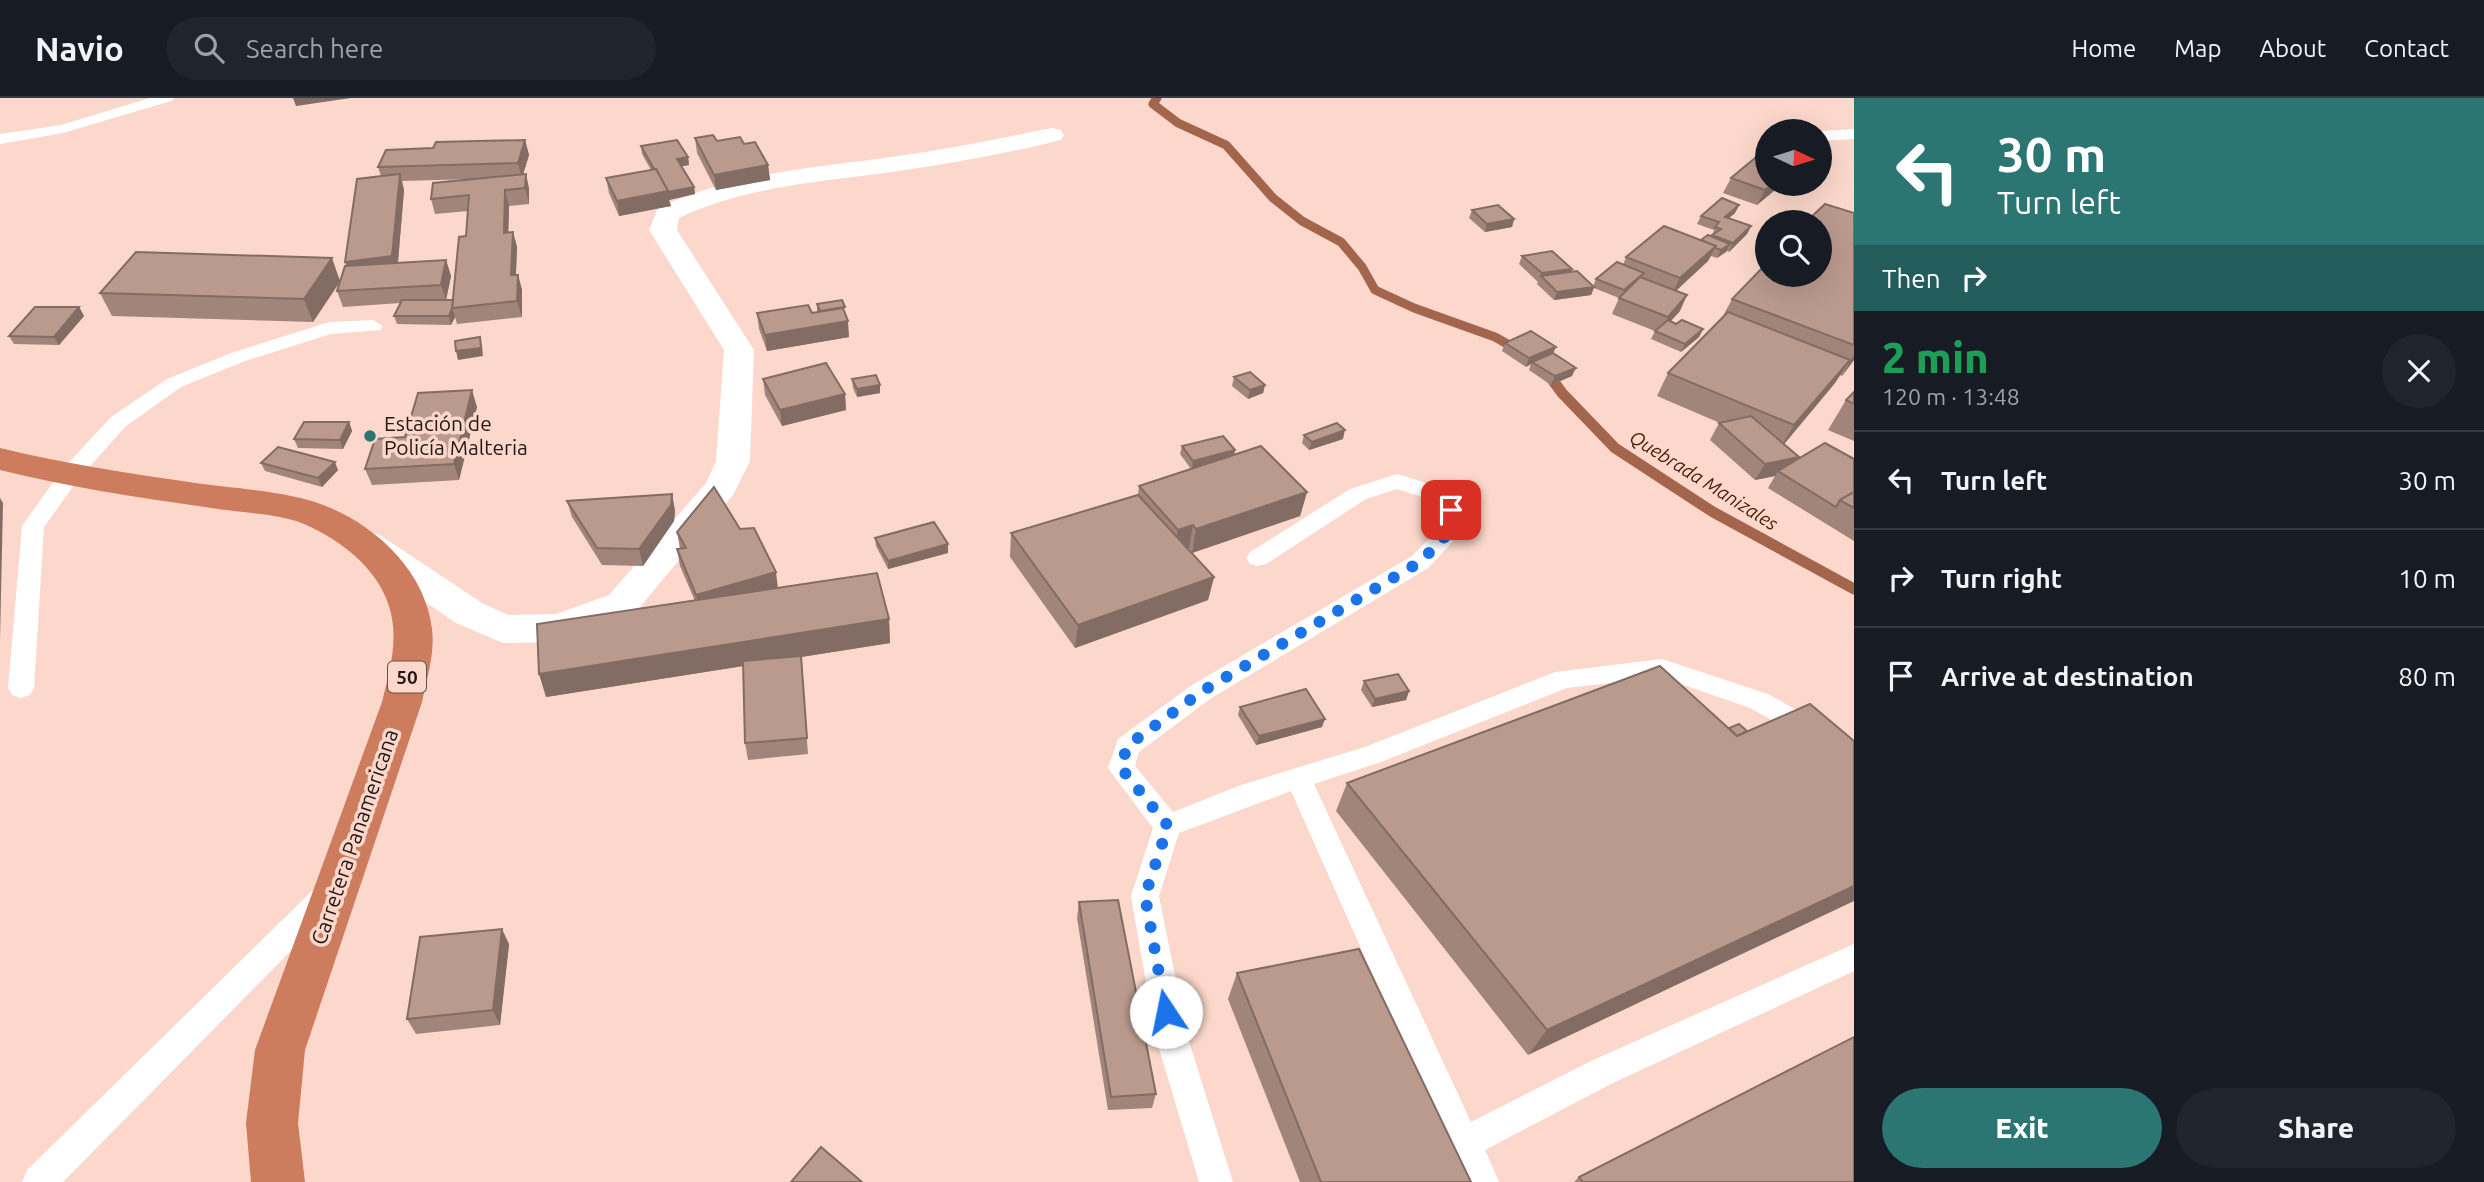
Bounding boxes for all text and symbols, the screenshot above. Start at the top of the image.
search box [166,17,656,80]
icon: search [190,29,228,67]
text: Navio [35,30,124,67]
text: Search here [246,34,383,63]
text: Home [2071,35,2136,62]
text: Map [2174,35,2221,62]
text: About [2259,35,2326,62]
text: Contact [2364,35,2449,62]
north arrow [1755,119,1832,196]
map controls [1755,119,1832,287]
icon: left [1882,126,1973,217]
text: 30 m [1997,126,2106,181]
text: Turn left [1997,184,2121,220]
button: search [1755,210,1832,287]
icon: right [1955,259,1993,297]
text: Then [1882,264,1941,293]
text: 2 min [1882,334,1989,381]
button: close [2382,334,2456,408]
text: 120 m · 13:48 [1882,384,2020,409]
place label: Estación de Policía Malteria [384,411,528,459]
water label: Quebrada Manizales [1626,425,1782,535]
marker: Estación de Policía Malteria [362,428,378,444]
icon: left [1882,461,1920,499]
text: Turn left [1941,466,2047,495]
text: 30 m [2398,466,2456,495]
pin [1421,480,1481,540]
icon: arrive [1432,491,1470,529]
icon: right [1882,559,1920,597]
text: Turn right [1941,564,2062,593]
text: 10 m [2398,564,2456,593]
icon: arrive [1882,657,1920,695]
road number: 50 [388,662,426,692]
text: Arrive at destination [1941,662,2194,691]
text: 80 m [2398,662,2456,691]
street label: Carretera Panamericana [306,726,402,948]
position arrow [1129,975,1203,1049]
button: Exit [1882,1088,2162,1168]
button: Share [2176,1088,2456,1168]

